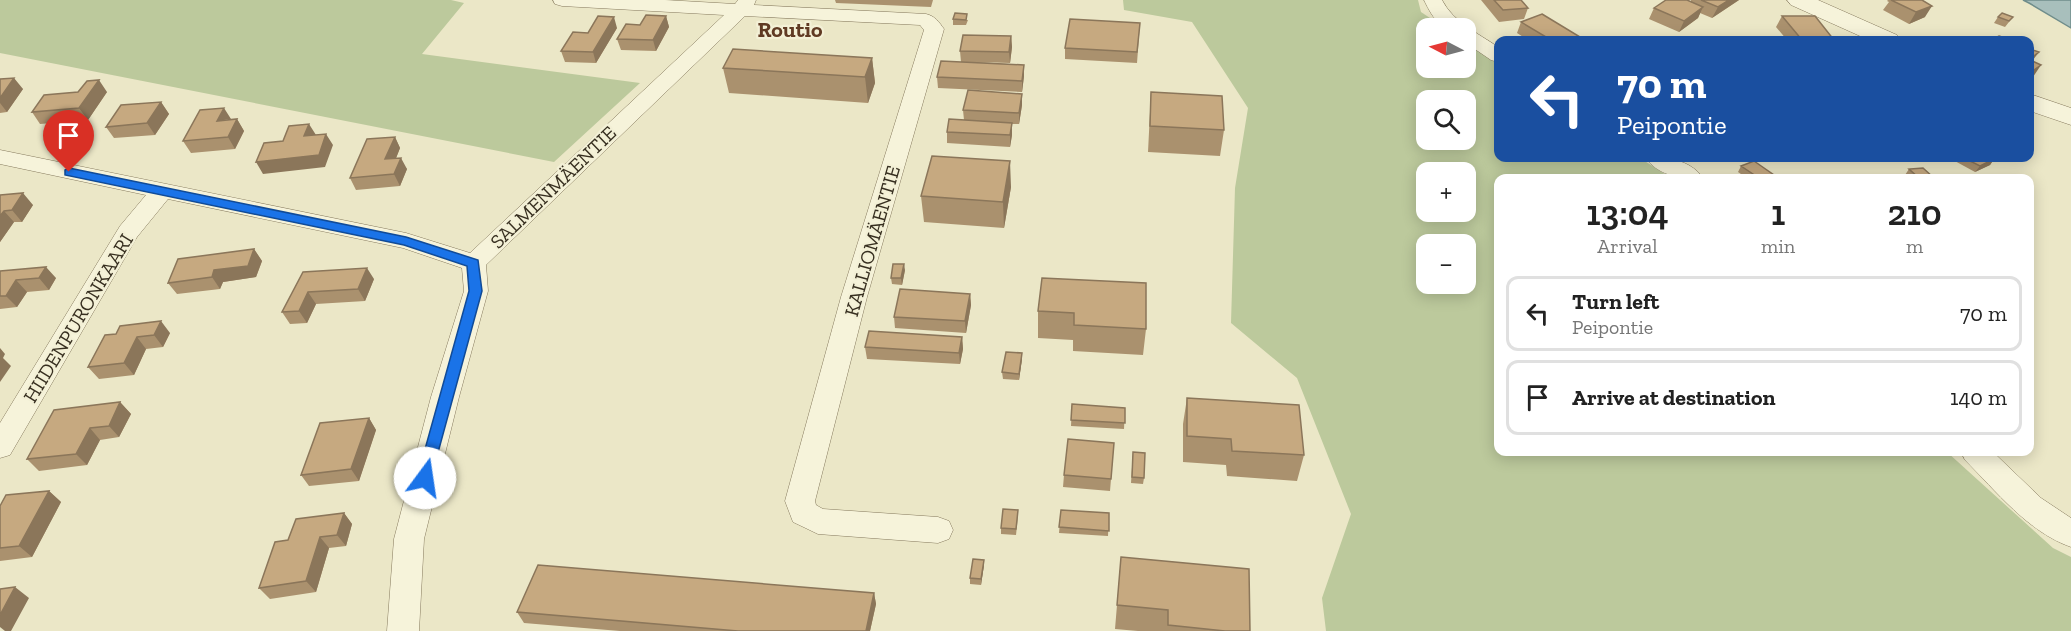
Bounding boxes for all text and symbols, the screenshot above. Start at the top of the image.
district label: Routio [757,16,823,43]
north arrow [1416,18,1476,78]
map controls [1416,18,1476,294]
text: 70 m [1617,58,1707,109]
icon: left [1518,60,1596,138]
button: search [1416,90,1476,150]
text: Peipontie [1617,109,1727,141]
pin [43,110,94,172]
icon: arrive [52,119,85,152]
street label: SALMENMÄENTIE [485,121,621,253]
button: + [1416,162,1476,222]
street label: KALLIOMÄENTIE [839,163,905,319]
text: 13:04 [1586,191,1669,234]
text: 1 [1771,191,1785,234]
text: 210 [1888,191,1942,234]
street label: HIIDENPURONKAARI [18,229,138,407]
button: − [1416,234,1476,294]
text: Arrival [1597,234,1658,258]
text: min [1761,234,1795,258]
text: m [1906,234,1923,258]
text: Turn left [1572,288,1659,315]
icon: left [1521,297,1554,330]
text: 70 m [1960,300,2007,327]
text: Peipontie [1572,315,1653,339]
icon: arrive [1521,381,1554,414]
text: Arrive at destination [1572,384,1775,411]
text: 140 m [1950,384,2007,411]
position arrow [393,446,457,510]

